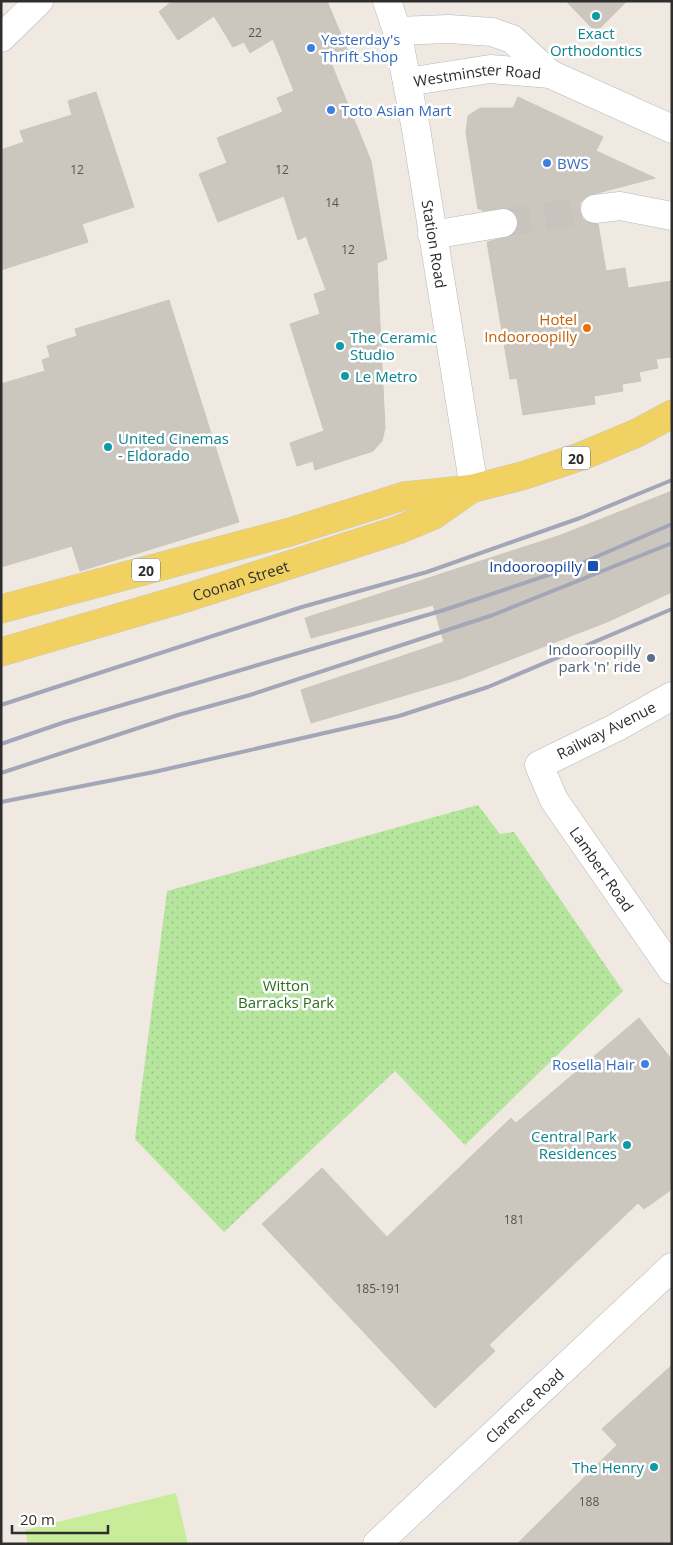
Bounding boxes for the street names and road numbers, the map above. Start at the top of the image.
street label: Westminster Road [412,59,542,91]
street label: Station Road [418,199,452,290]
road number: 20 [562,446,590,469]
street label: Coonan Street [190,556,291,605]
road number: 20 [132,558,160,582]
street label: Railway Avenue [553,696,659,764]
street label: Lambert Road [565,823,638,915]
street label: Clarence Road [481,1364,568,1447]

